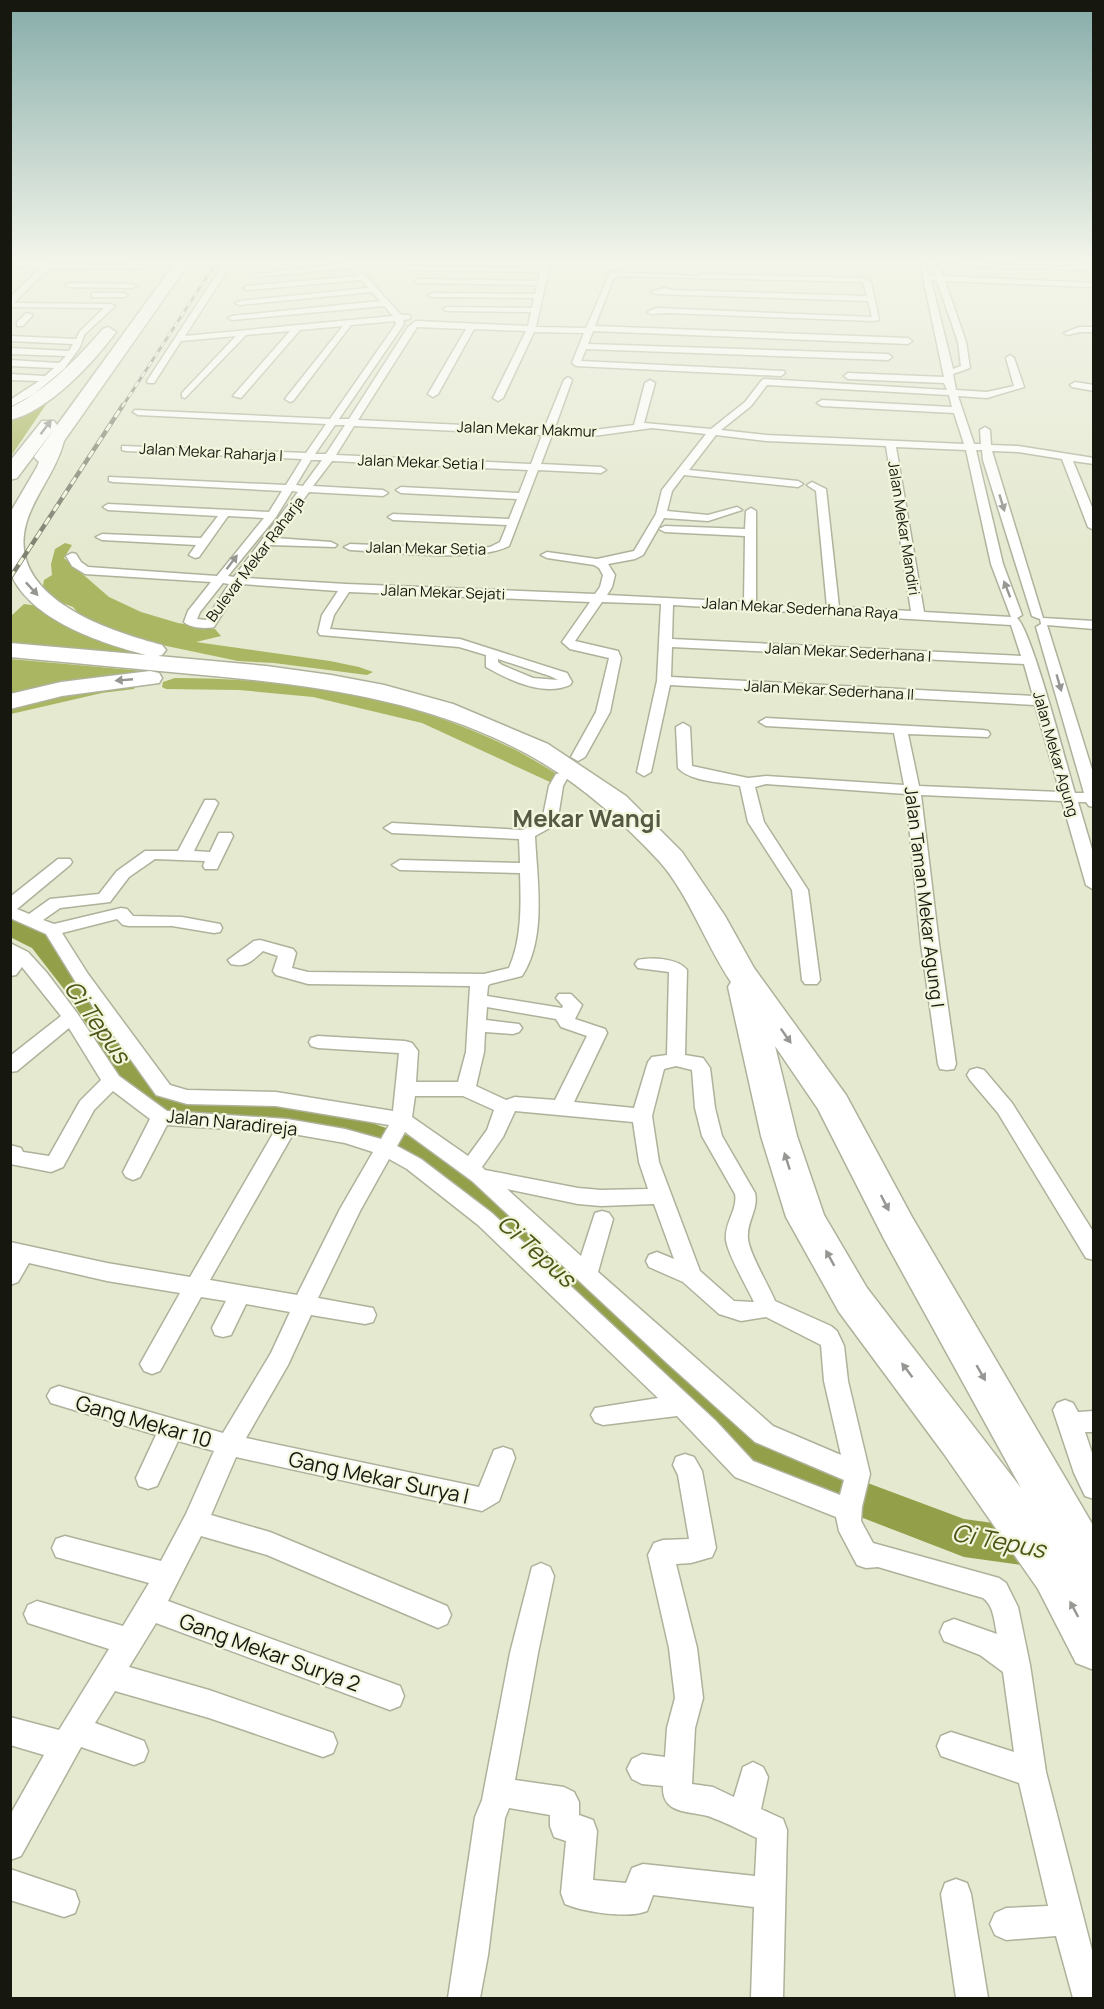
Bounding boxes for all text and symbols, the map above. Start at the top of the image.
street label: Jalan Mekar Makmur [457,416,598,442]
one-way arrow [40,419,52,435]
street label: Jalan Mekar Raharja I [139,438,283,466]
street label: Jalan Mekar Setia I [357,449,485,475]
street label: Jalan Mekar Mandiri [883,459,925,597]
street label: Bulevar Mekar Raharja [201,492,309,626]
one-way arrow [998,494,1007,512]
street label: Jalan Mekar Setia [366,536,486,560]
one-way arrow [226,554,239,570]
street label: Jalan Mekar Sejati [381,579,505,605]
one-way arrow [1002,580,1012,598]
one-way arrow [25,582,39,596]
street label: Jalan Mekar Sederhana Raya [701,592,899,624]
street label: Jalan Mekar Sederhana I [764,637,932,667]
one-way arrow [1055,674,1064,692]
one-way arrow [114,675,133,685]
street label: Jalan Mekar Sederhana II [743,675,915,705]
street label: Jalan Mekar Agung [1028,689,1084,819]
street label: Jalan Taman Mekar Agung I [900,785,950,1009]
district label: Mekar Wangi [513,801,661,834]
water label: Ci Tepus [57,973,140,1071]
one-way arrow [780,1028,791,1044]
street label: Jalan Naradireja [165,1103,299,1141]
one-way arrow [782,1152,791,1170]
one-way arrow [880,1195,890,1212]
water label: Ci Tepus [491,1206,585,1296]
one-way arrow [825,1249,835,1266]
one-way arrow [901,1362,913,1377]
one-way arrow [976,1365,986,1382]
street label: Gang Mekar 10 [73,1388,215,1454]
street label: Gang Mekar Surya I [286,1444,472,1510]
water label: Ci Tepus [949,1515,1051,1566]
one-way arrow [1069,1601,1079,1618]
street label: Gang Mekar Surya 2 [176,1606,364,1698]

